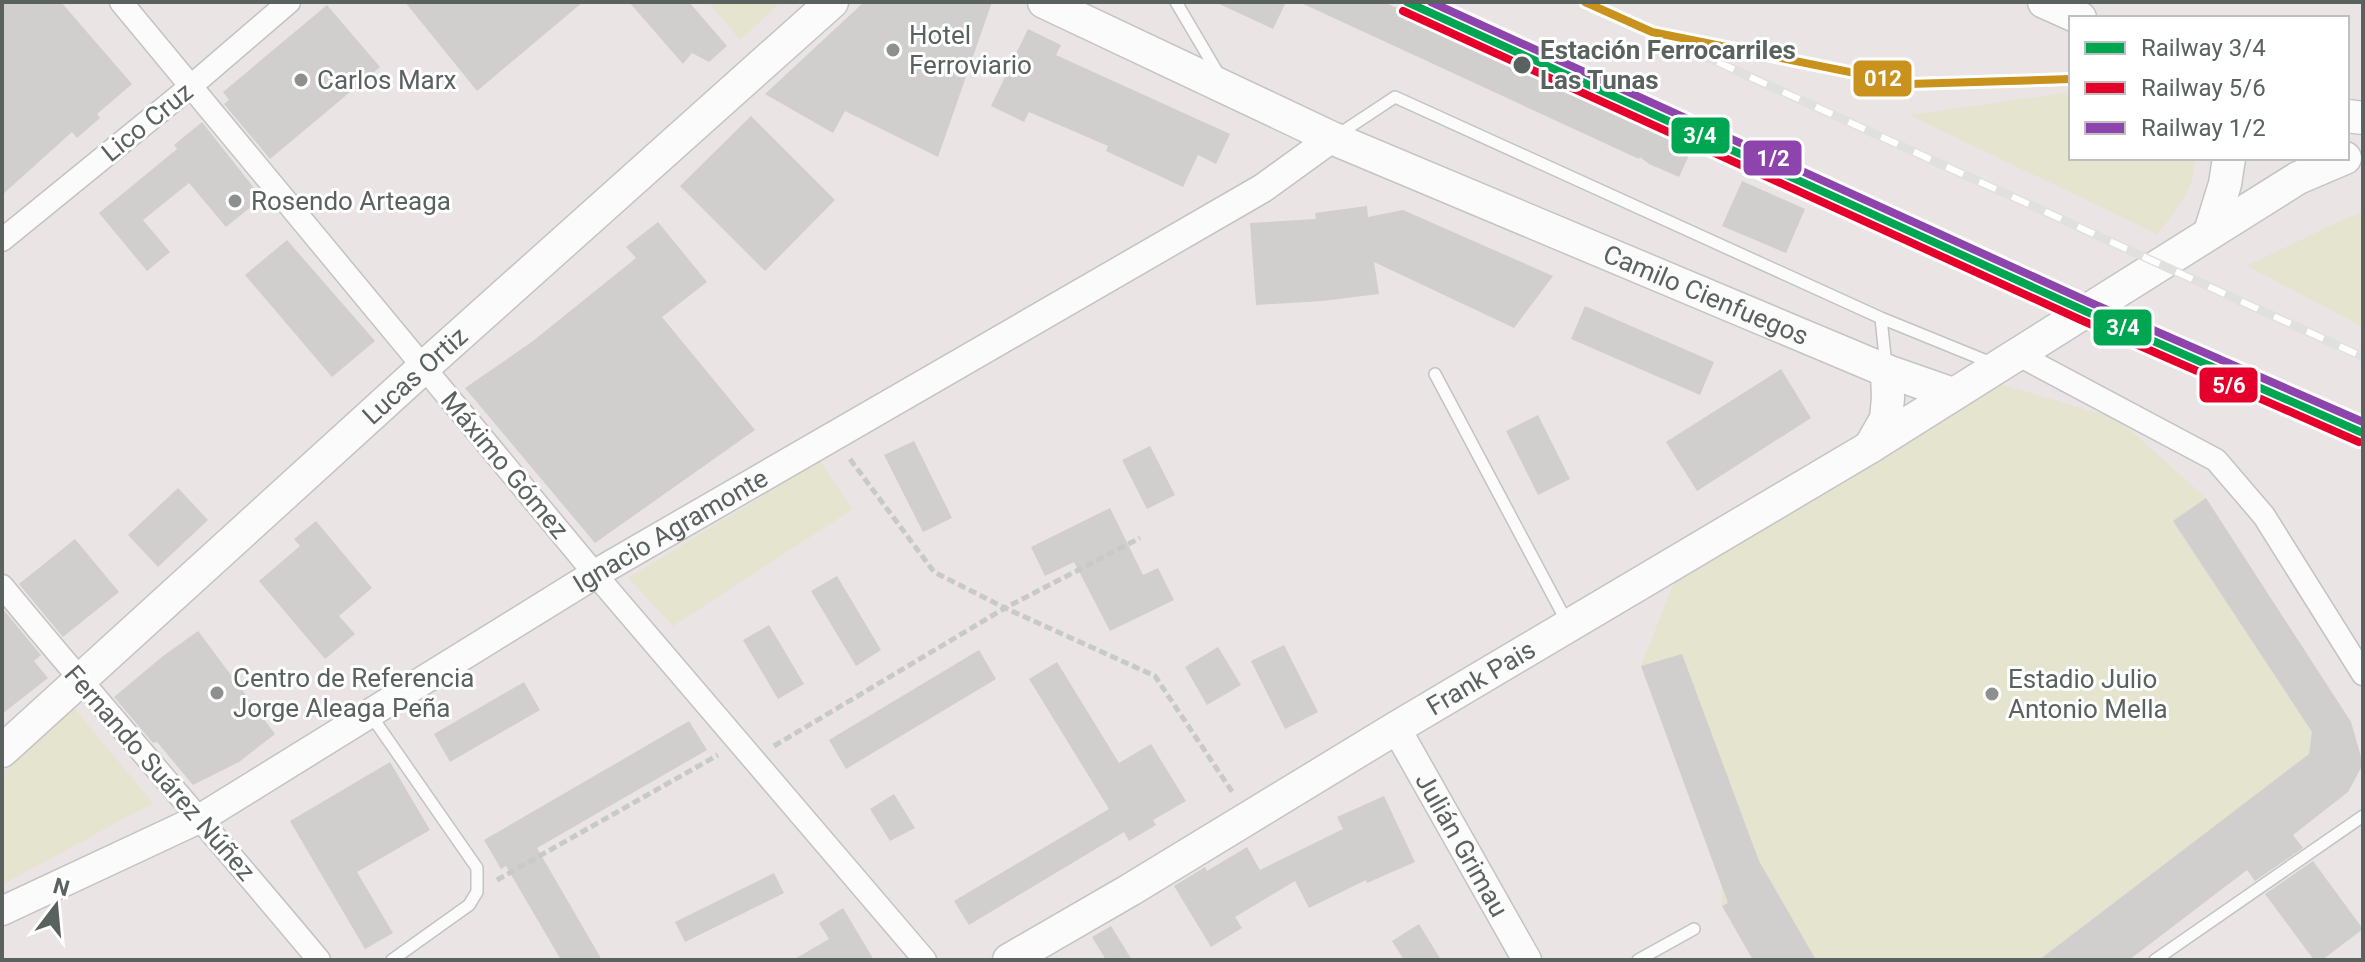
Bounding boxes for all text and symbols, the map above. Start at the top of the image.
legend [2069,16,2349,160]
place label: Hotel Ferroviario [909,20,1032,80]
text: Railway 3/4 [2141,34,2266,62]
place label: Estación Ferrocarriles Las Tunas [1540,35,1796,95]
marker: Hotel Ferroviario [884,41,902,59]
marker: Estación Ferrocarriles Las Tunas [1511,54,1533,76]
line badge: 012 [1852,59,1913,98]
place label: Carlos Marx [317,65,457,95]
text: 012 [1864,66,1902,91]
marker: Carlos Marx [292,71,310,89]
text: Railway 5/6 [2141,74,2266,102]
street label: Lico Cruz [96,76,199,168]
text: Railway 1/2 [2141,114,2266,142]
line badge: 3/4 [1670,116,1731,155]
text: 3/4 [1683,123,1717,148]
line badge: 1/2 [1742,139,1803,177]
text: 1/2 [1756,146,1790,171]
place label: Rosendo Arteaga [251,186,451,216]
marker: Rosendo Arteaga [226,192,244,210]
street label: Camilo Cienfuegos [1599,239,1813,351]
line badge: 3/4 [2092,308,2153,347]
text: 3/4 [2106,315,2140,340]
street label: Lucas Ortiz [356,321,473,430]
line badge: 5/6 [2198,366,2259,404]
text: 5/6 [2212,373,2246,398]
street label: Máximo Gómez [435,386,575,544]
street label: Ignacio Agramonte [568,463,773,599]
street label: Frank Pais [1421,634,1541,721]
street label: Fernando Suárez Núñez [58,659,262,887]
place label: Centro de Referencia Jorge Aleaga Peña [233,663,474,723]
place label: Estadio Julio Antonio Mella [2008,664,2168,724]
marker: Centro de Referencia Jorge Aleaga Peña [208,684,226,702]
marker: Estadio Julio Antonio Mella [1983,685,2001,703]
street label: Julián Grimau [1409,767,1514,922]
north arrow [16,866,96,946]

